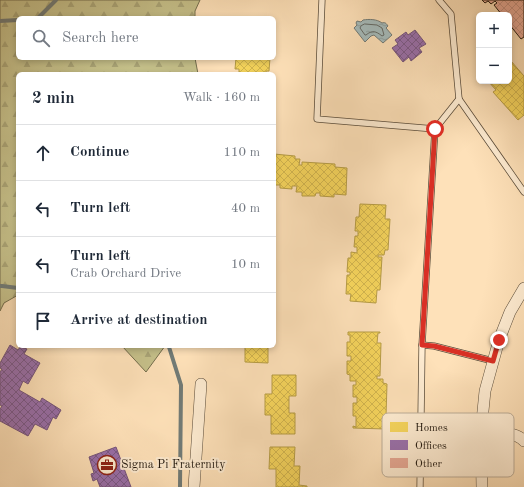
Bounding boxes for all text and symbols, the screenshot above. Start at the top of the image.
map controls [476,12,512,84]
button: + [476,12,512,48]
search box [16,16,276,60]
icon: search [30,27,52,49]
text: Search here [62,31,139,46]
button: − [476,48,512,84]
text: 2 min [32,90,75,107]
text: Walk · 160 m [183,91,260,104]
route start [426,120,444,138]
icon: ahead [32,142,54,164]
text: Continue [70,145,129,160]
text: 110 m [223,146,260,159]
icon: left [32,198,54,220]
text: Turn left [70,201,130,216]
text: 40 m [231,202,260,215]
text: Turn left [70,249,130,264]
icon: left [32,254,54,276]
text: 10 m [231,258,260,271]
text: Crab Orchard Drive [70,267,181,280]
icon: arrive [32,310,54,332]
text: Arrive at destination [70,313,208,328]
route end [490,331,508,349]
legend [382,413,514,477]
text: Homes [415,423,448,434]
text: Offices [415,441,447,452]
office icon: Sigma Pi Fraternity [96,454,118,476]
place label: Sigma Pi Fraternity [121,459,226,471]
text: Other [415,459,443,470]

